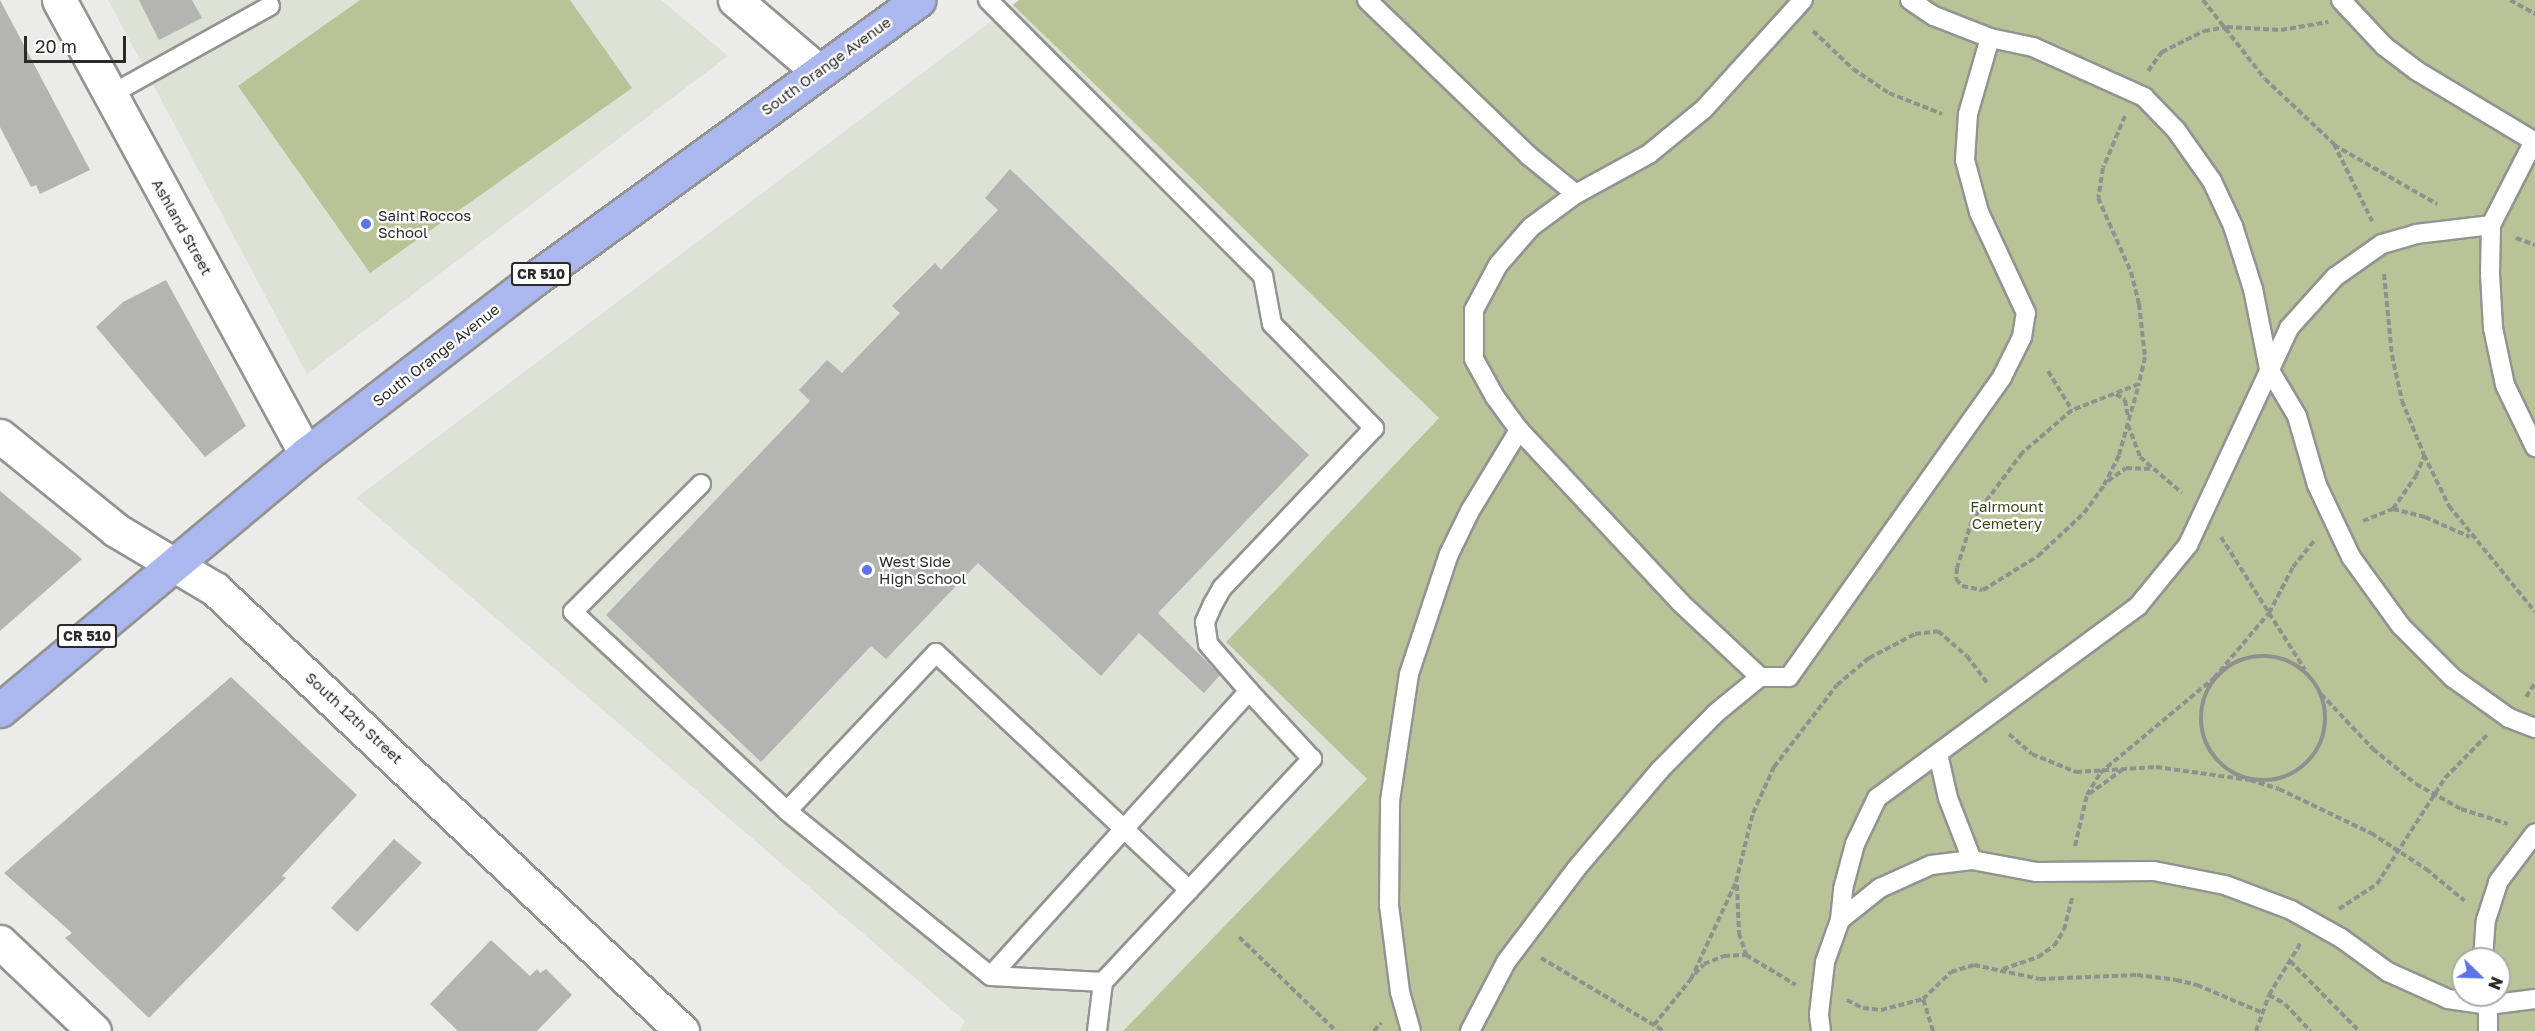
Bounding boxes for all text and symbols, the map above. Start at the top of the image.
street label: South Orange Avenue [758,13,894,119]
scale bar [27,24,129,62]
text: 20 m [35,35,77,57]
street label: Ashland Street [148,176,216,278]
place label: Saint Roccos School [378,206,471,241]
marker: Saint Roccos School [359,217,373,231]
road number: CR 510 [510,263,572,285]
street label: South Orange Avenue [369,300,503,410]
park label: Fairmount Cemetery [1970,497,2044,532]
place label: West Side High School [879,552,966,587]
marker: West Side High School [860,563,874,577]
road number: CR 510 [56,625,118,647]
street label: South 12th Street [302,668,406,768]
north arrow [2451,947,2511,1007]
text: N [2484,974,2507,993]

